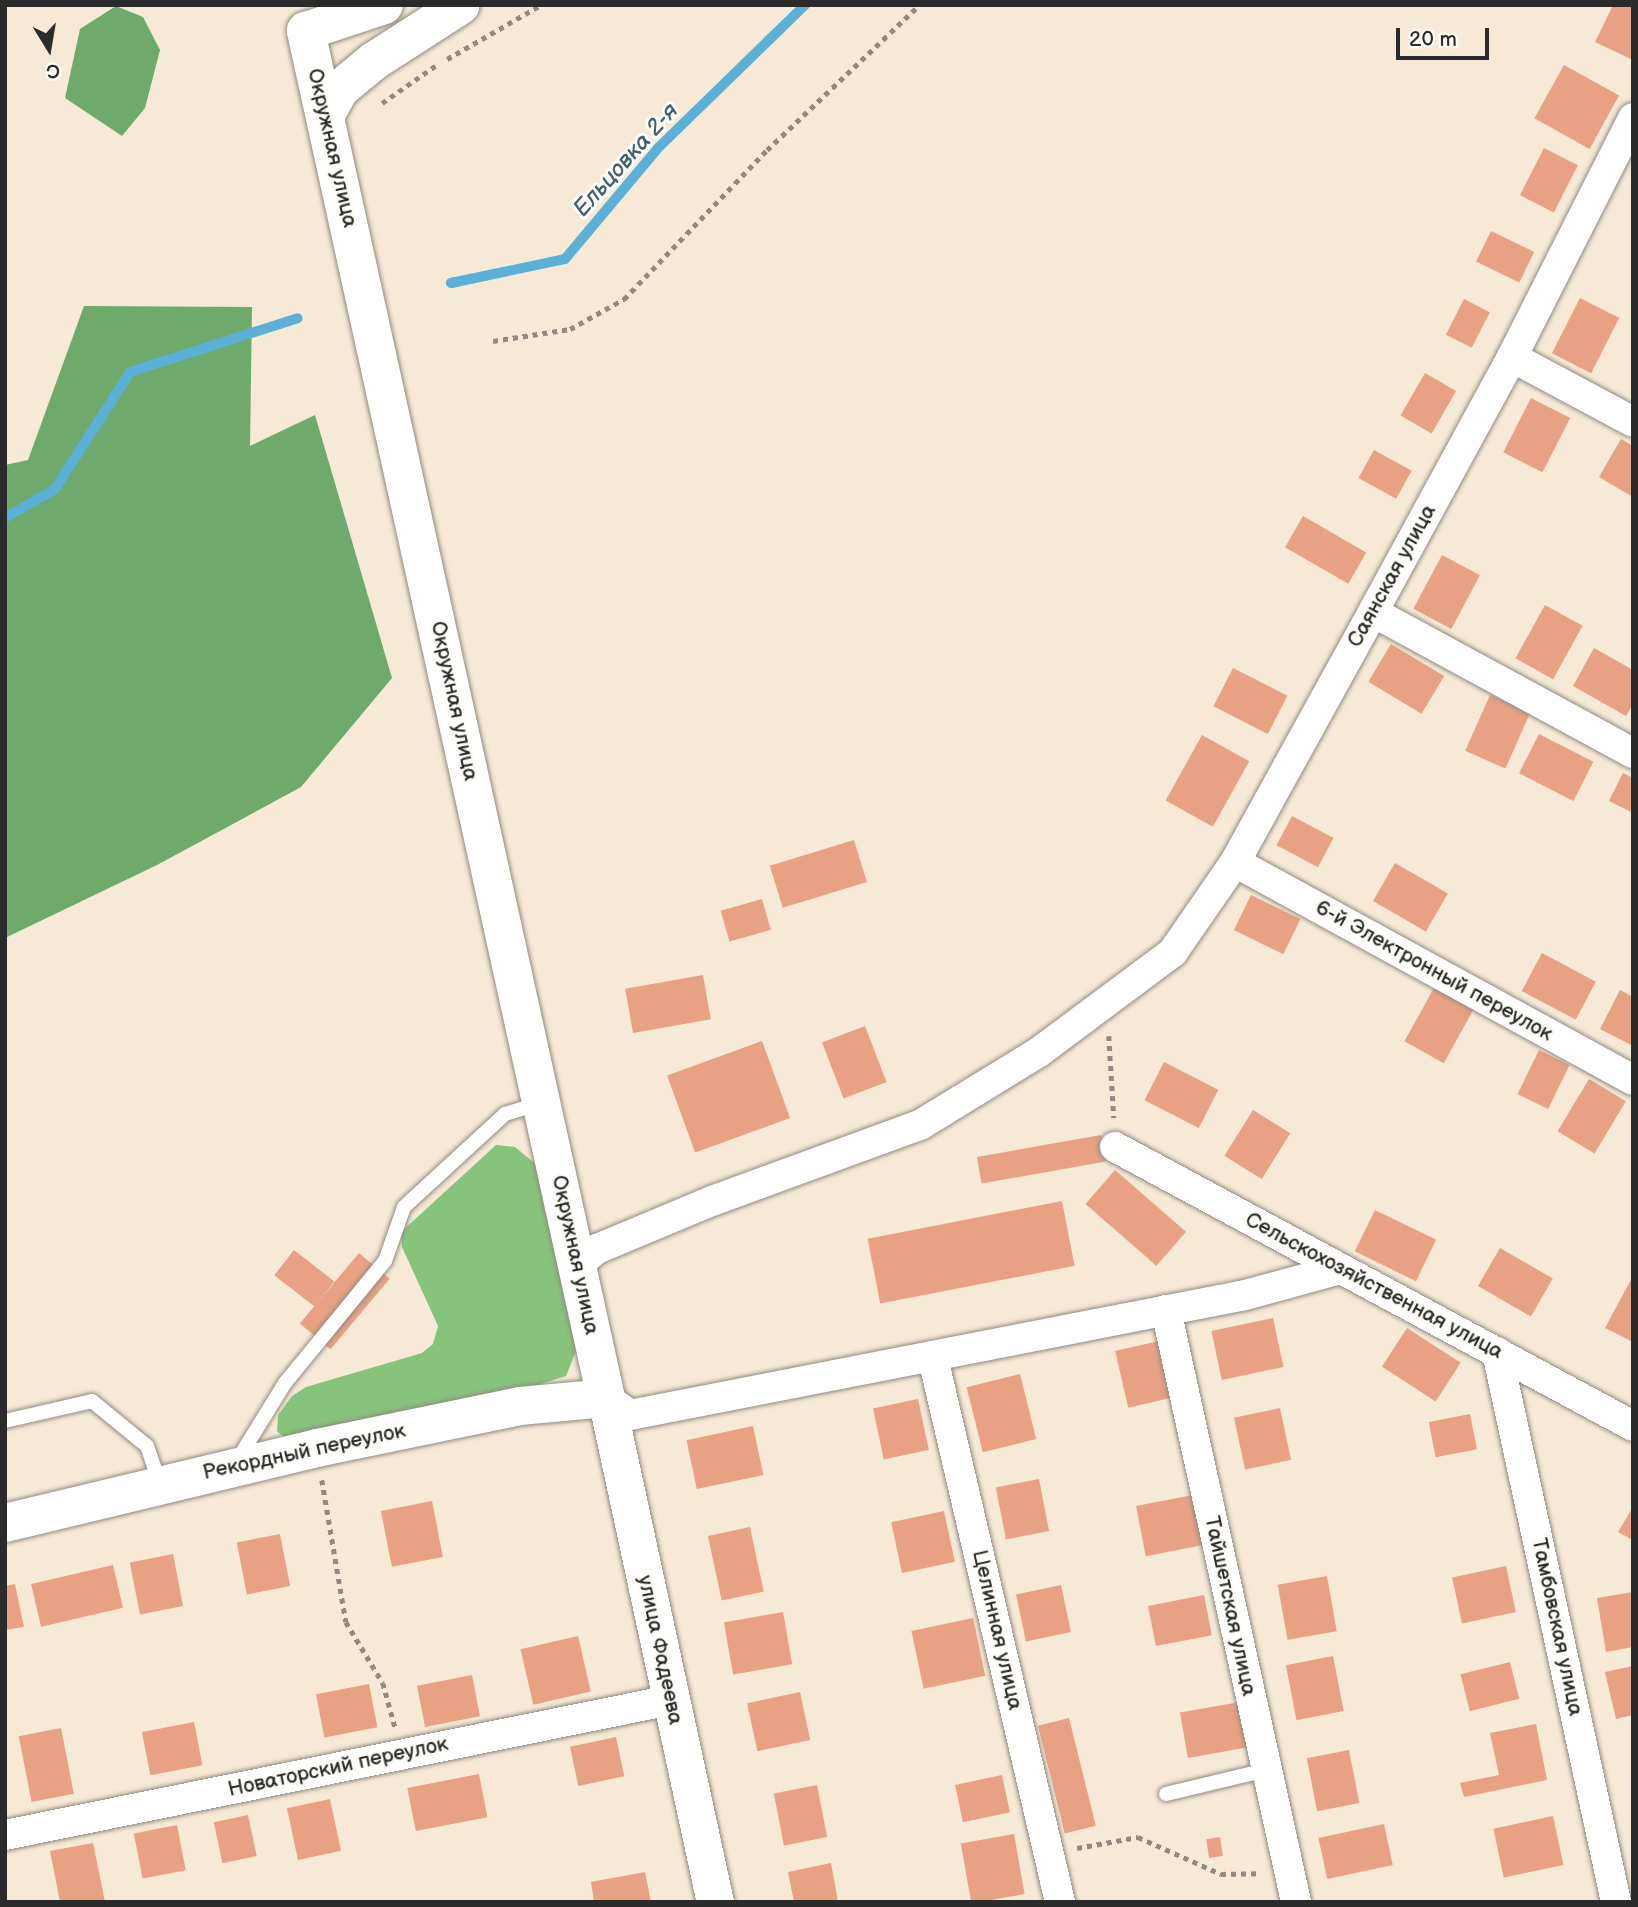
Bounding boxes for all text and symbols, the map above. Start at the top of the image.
north arrow [14,14,84,84]
scale bar [1400,14,1493,58]
text: 20 m [1409,27,1457,52]
text: С [44,58,62,83]
street label: Окружная улица [301,66,363,230]
water label: Ельцовка 2-я [568,97,684,223]
street label: Саянская улица [1342,500,1442,652]
street label: Окружная улица [425,619,483,783]
street label: 6-й Электронный переулок [1311,895,1557,1047]
street label: Окружная улица [546,1173,604,1337]
street label: Сельскохозяйственная улица [1241,1207,1507,1365]
street label: Рекордный переулок [200,1418,408,1486]
street label: Тайшетская улица [1199,1514,1261,1698]
street label: Тамбовская улица [1526,1536,1588,1718]
street label: Целинная улица [966,1548,1028,1712]
street label: улица Фадеева [632,1573,688,1727]
street label: Новаторский переулок [226,1731,450,1803]

